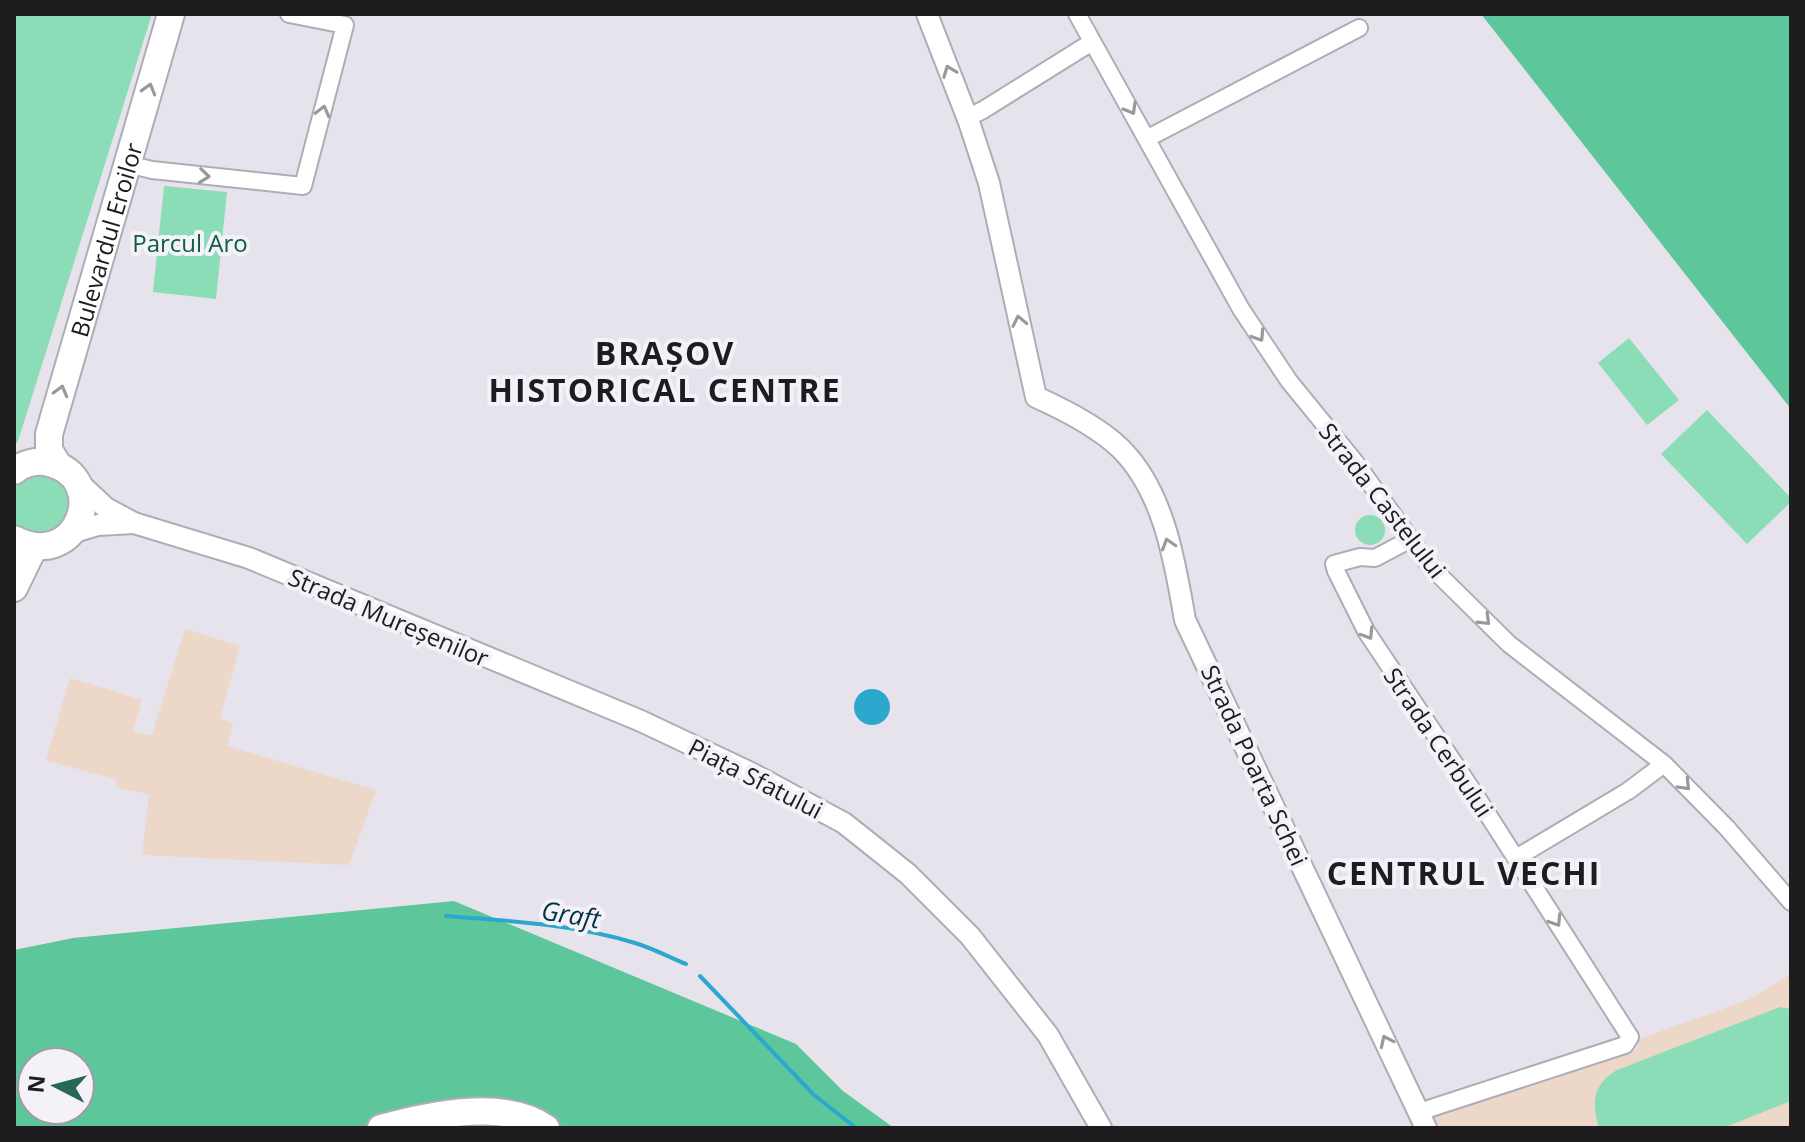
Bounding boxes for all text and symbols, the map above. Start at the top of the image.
one-way arrow [942,65,959,79]
one-way arrow [140,83,156,97]
one-way arrow [1121,100,1137,115]
one-way arrow [313,104,330,118]
street label: Bulevardul Eroilor [62,138,149,340]
one-way arrow [198,167,211,184]
park label: Parcul Aro [132,226,248,259]
one-way arrow [1011,314,1028,328]
one-way arrow [1249,327,1264,341]
district label: BRAȘOV HISTORICAL CENTRE [488,331,842,411]
one-way arrow [51,385,68,399]
street label: Strada Castelului [1312,416,1454,584]
one-way arrow [1161,537,1177,551]
street label: Strada Mureșenilor [284,560,494,674]
one-way arrow [1476,611,1490,625]
one-way arrow [1358,625,1373,639]
street label: Strada Poarta Schei [1194,659,1316,871]
street label: Strada Cerbului [1377,661,1501,823]
street label: Piața Sfatului [683,730,829,826]
one-way arrow [1675,776,1690,790]
district label: CENTRUL VECHI [1327,851,1601,894]
water label: Graft [539,892,605,937]
one-way arrow [1547,913,1562,927]
one-way arrow [1380,1035,1396,1050]
north arrow [16,1046,96,1126]
text: N [19,1073,51,1094]

